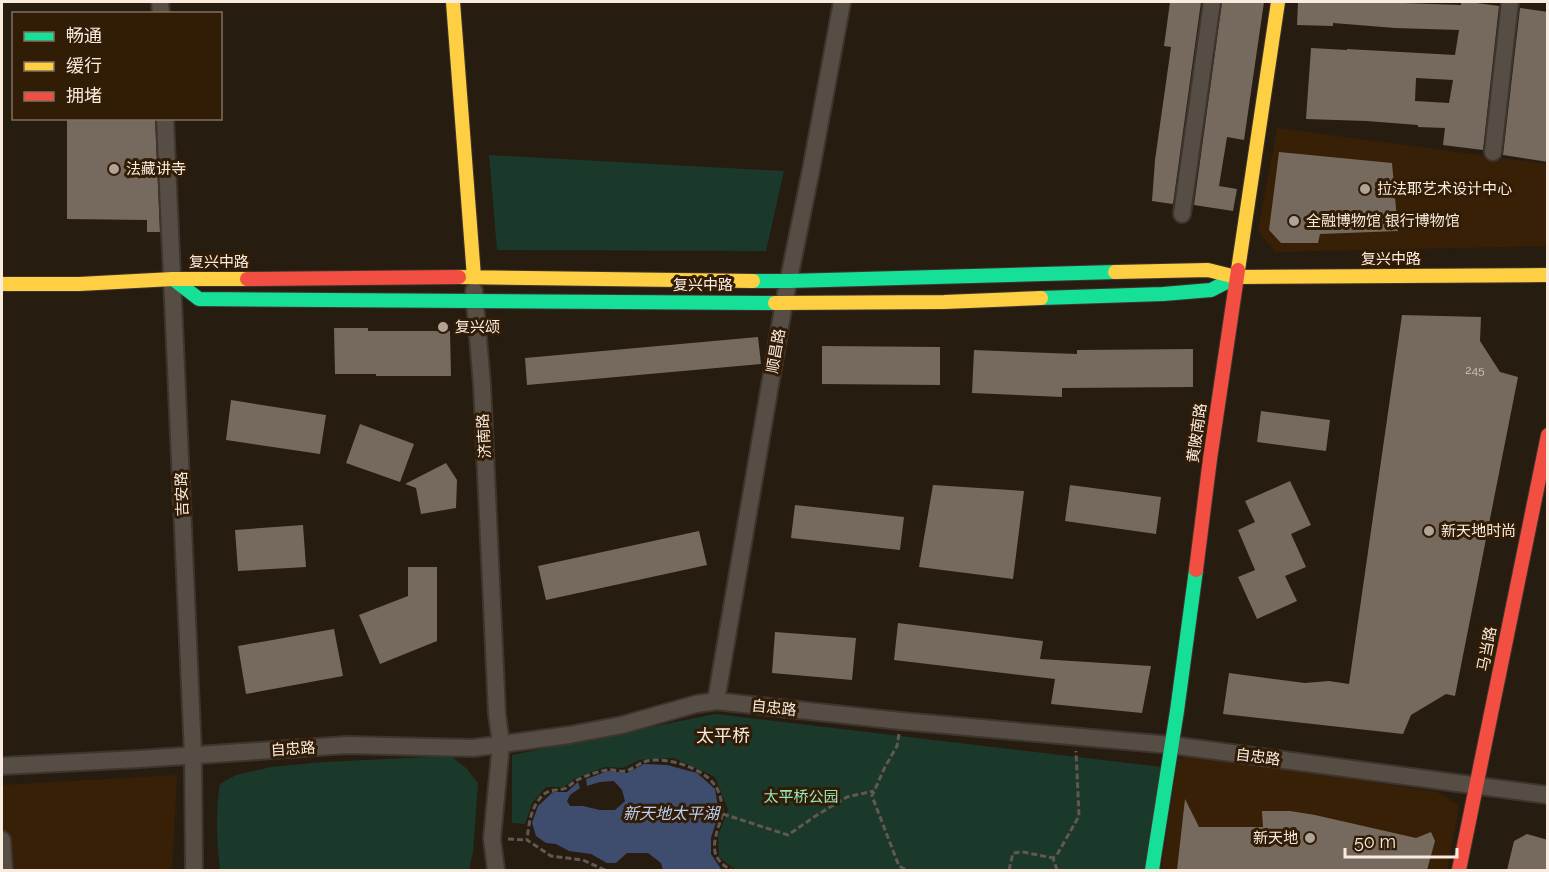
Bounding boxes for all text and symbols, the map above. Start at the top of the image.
legend [12,12,222,120]
text: 畅通 [66,25,102,46]
text: 缓行 [66,55,102,76]
text: 拥堵 [66,85,102,106]
place label: 法藏讲寺 [126,160,186,178]
marker: 法藏讲寺 [107,162,121,176]
place label: 拉法耶艺术设计中心 [1377,180,1512,198]
marker: 拉法耶艺术设计中心 [1358,182,1372,196]
place label: 全融博物馆 银行博物馆 [1306,212,1460,230]
marker: 全融博物馆 银行博物馆 [1287,214,1301,228]
street label: 复兴中路 [1361,250,1421,268]
street label: 复兴中路 [189,253,249,271]
street label: 复兴中路 [673,276,733,294]
place label: 复兴颂 [455,318,500,336]
marker: 复兴颂 [436,320,450,334]
street label: 顺昌路 [763,327,789,375]
house number: 245 [1465,363,1485,377]
street label: 黄陂南路 [1184,402,1210,464]
street label: 济南路 [474,413,494,459]
street label: 吉安路 [172,471,192,517]
place label: 新天地时尚 [1441,522,1516,540]
marker: 新天地时尚 [1422,524,1436,538]
street label: 马当路 [1474,625,1500,673]
street label: 自忠路 [751,697,797,719]
district label: 太平桥 [696,725,750,746]
street label: 自忠路 [270,738,316,760]
street label: 自忠路 [1235,745,1281,769]
park label: 太平桥公园 [763,788,839,806]
water label: 新天地太平湖 [623,804,722,823]
scale bar [1345,821,1458,859]
place label: 新天地 [1253,829,1298,847]
marker: 新天地 [1303,831,1317,845]
text: 50 m [1354,831,1396,852]

